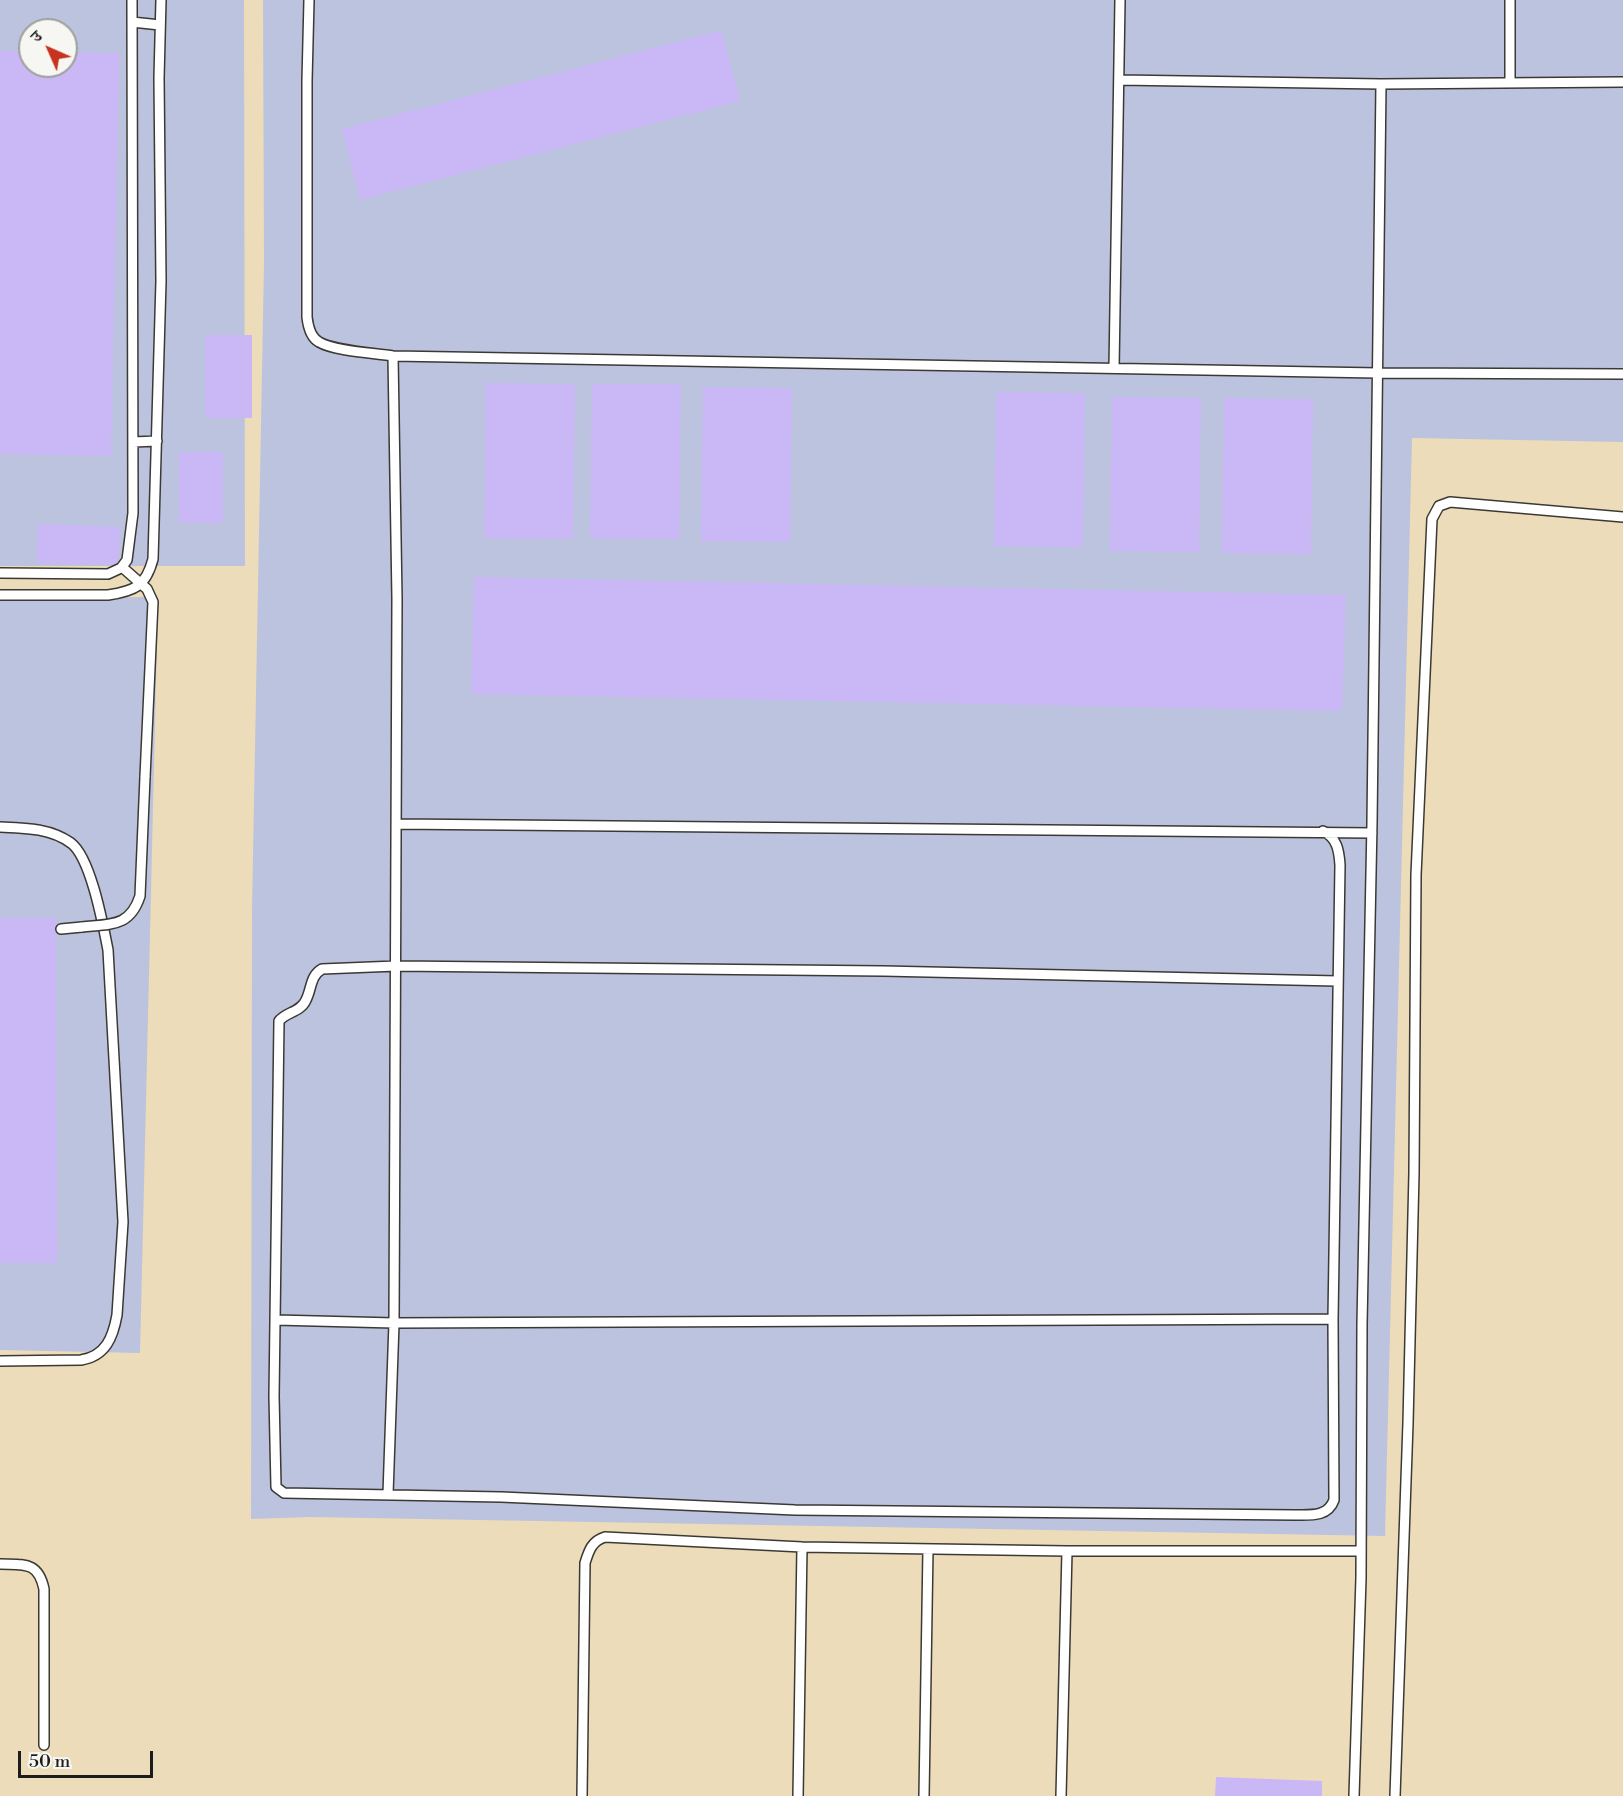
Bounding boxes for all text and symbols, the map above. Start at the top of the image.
north arrow [18,18,78,78]
text: उ [27,27,47,47]
scale bar [21,1739,156,1777]
text: 50 m [29,1750,70,1773]

